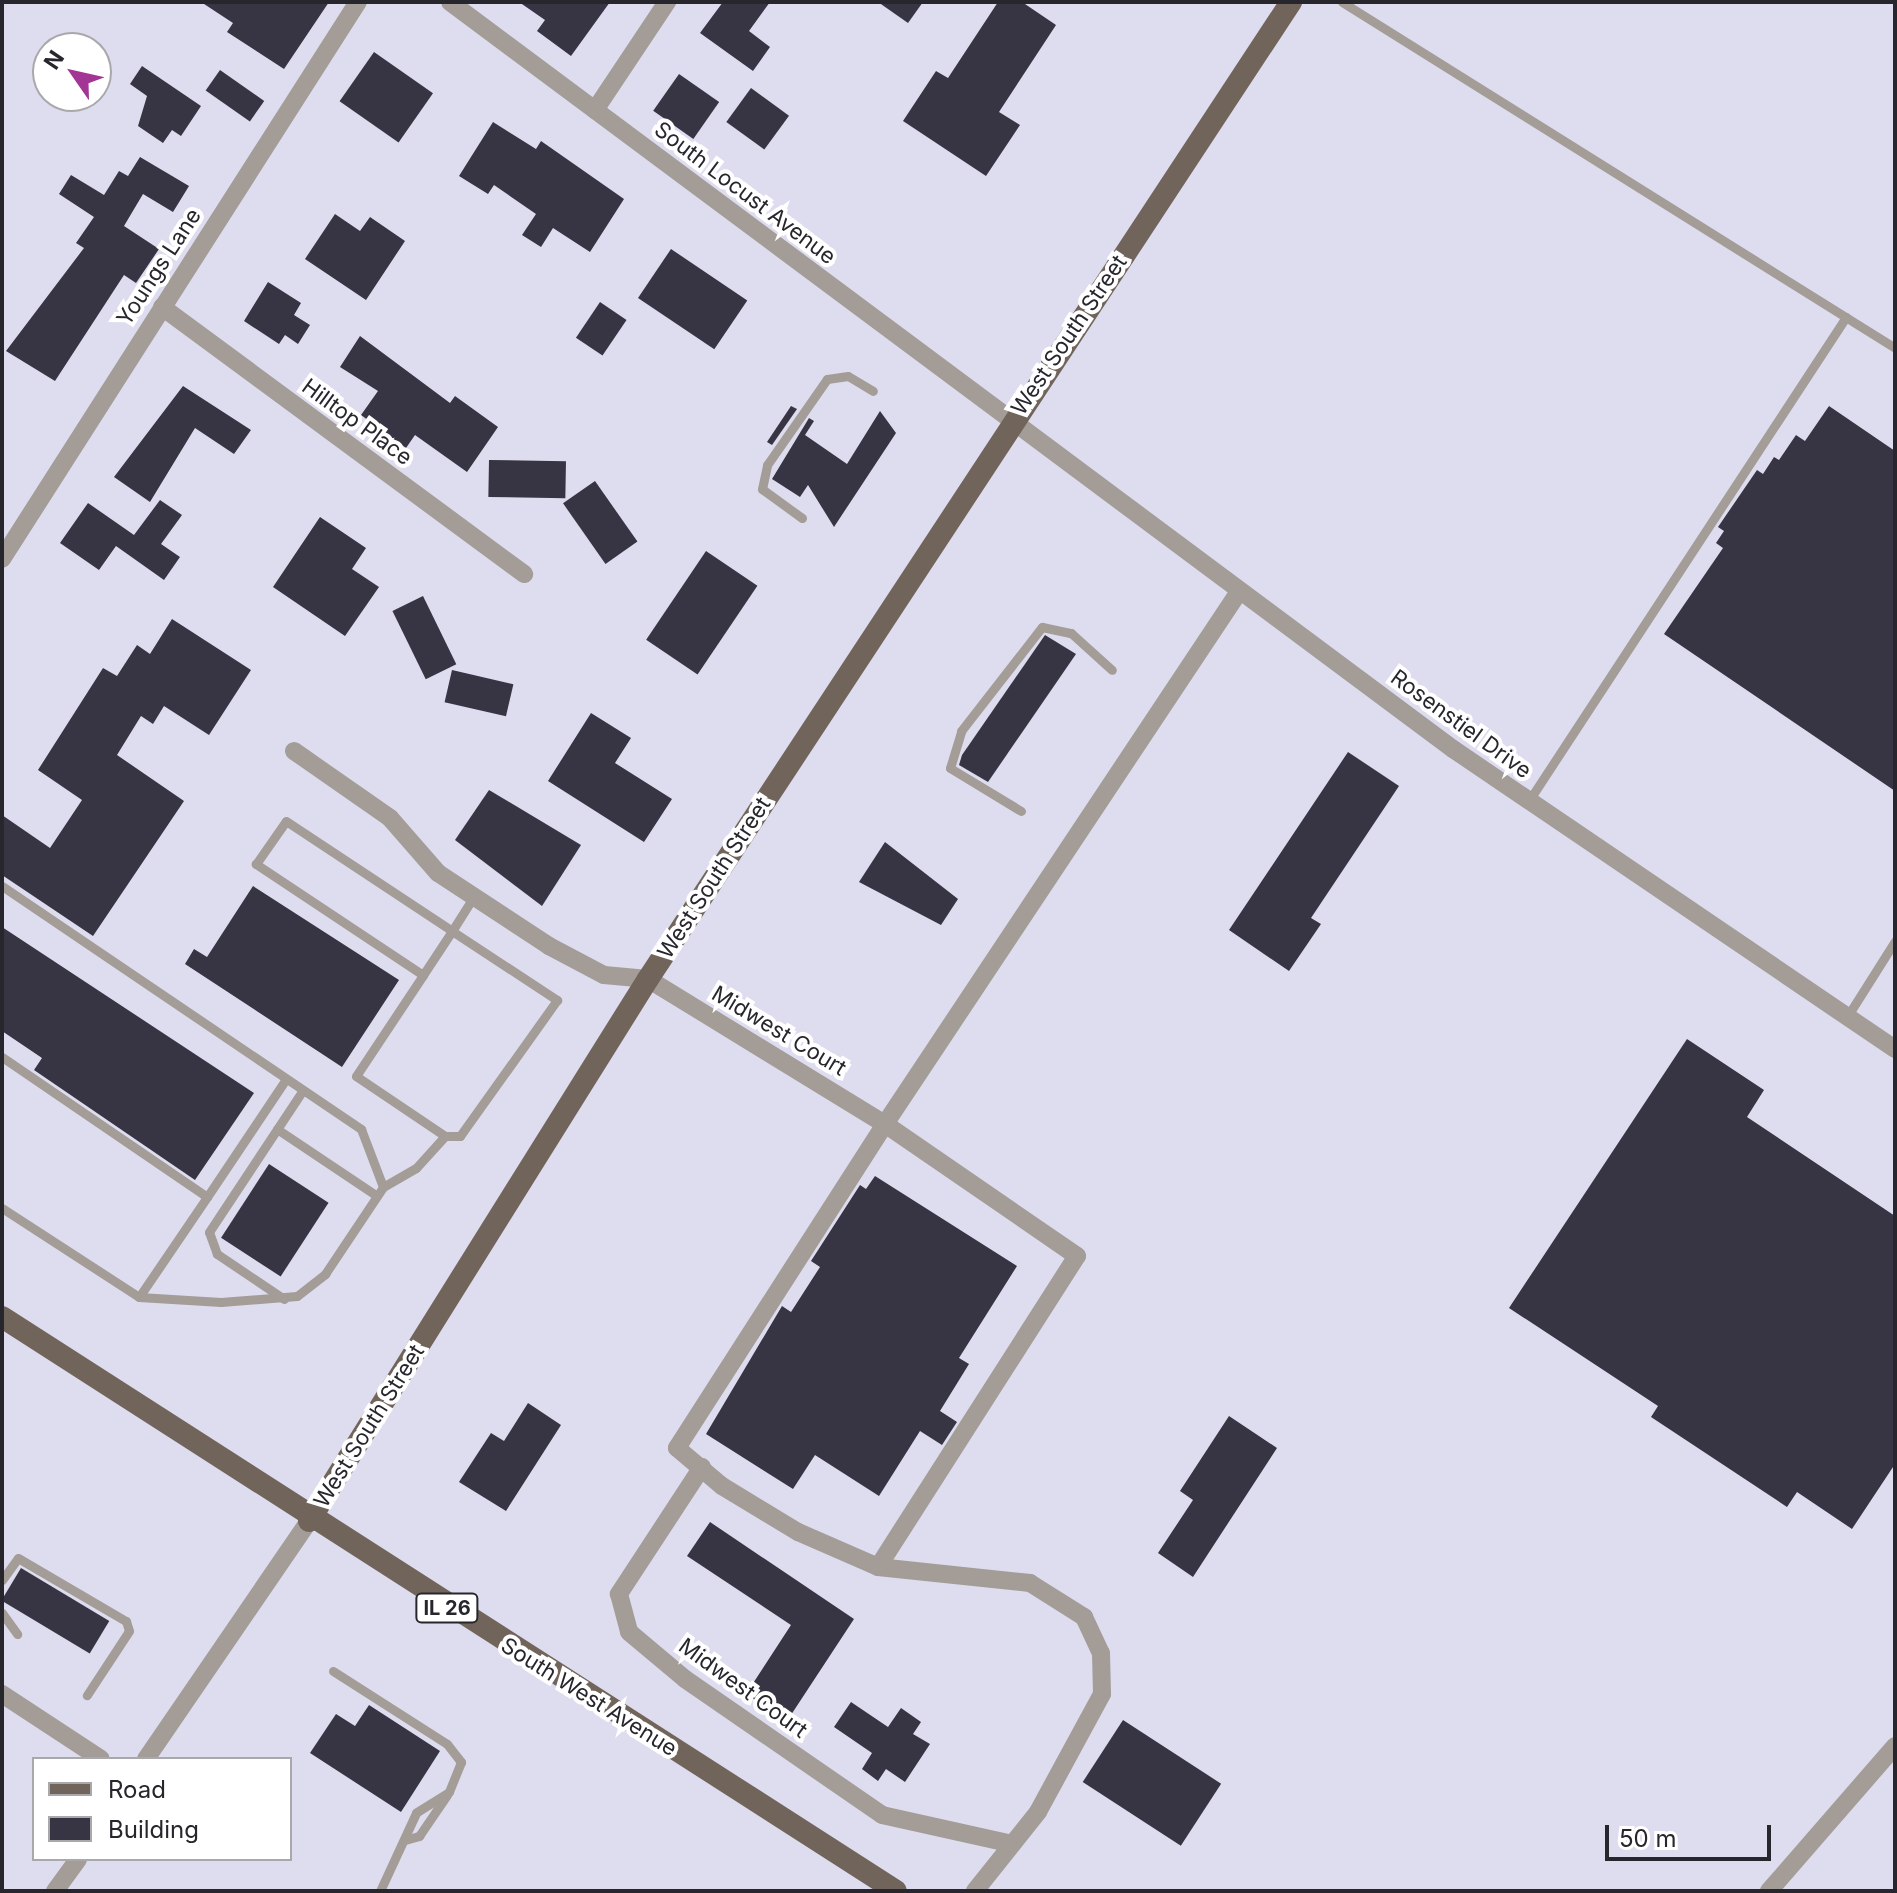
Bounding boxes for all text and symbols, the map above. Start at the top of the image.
north arrow [32,32,112,112]
text: N [38,45,69,74]
street label: South Locust Avenue [649,116,841,270]
street label: Youngs Lane [111,203,207,331]
street label: West South Street [1006,250,1132,420]
street label: Hilltop Place [297,373,417,471]
street label: Rosenstiel Drive [1385,664,1537,784]
street label: West South Street [652,792,776,964]
street label: Midwest Court [707,980,851,1082]
street label: West South Street [308,1340,430,1512]
road number: IL 26 [415,1592,479,1624]
street label: South West Avenue [496,1632,682,1762]
street label: Midwest Court [674,1633,812,1743]
legend [32,1757,292,1861]
text: Road [108,1775,166,1804]
scale bar [1609,1809,1775,1859]
text: Building [108,1815,199,1844]
text: 50 m [1619,1824,1677,1853]

